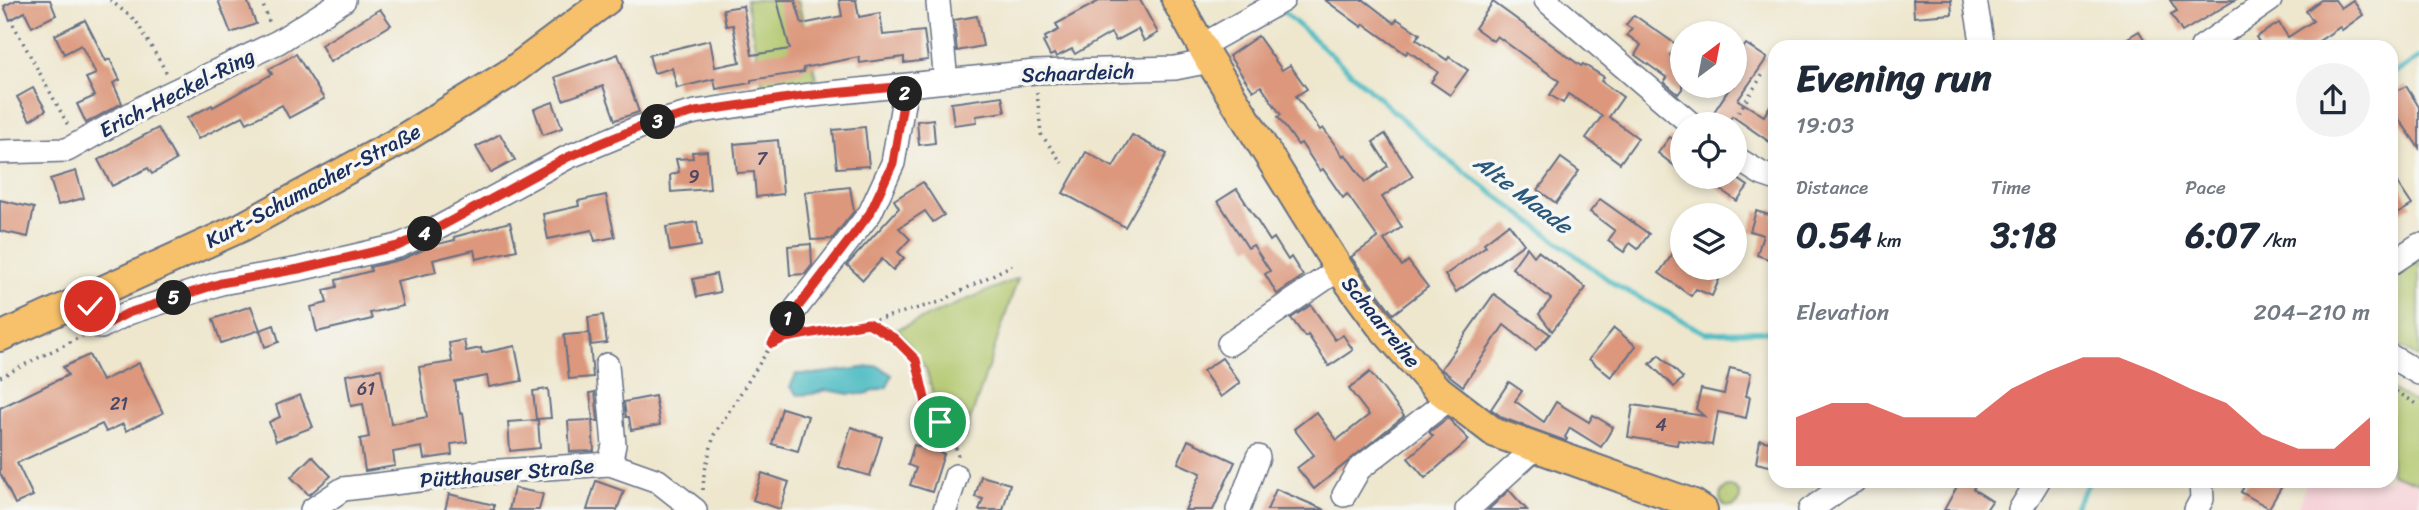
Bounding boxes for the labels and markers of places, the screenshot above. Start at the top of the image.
pin: 2 [888,76,922,112]
pin: 3 [640,104,676,140]
pin: 4 [408,216,442,252]
pin [60,276,120,336]
pin: 5 [156,280,192,316]
pin: 1 [770,302,806,336]
pin [910,392,970,452]

